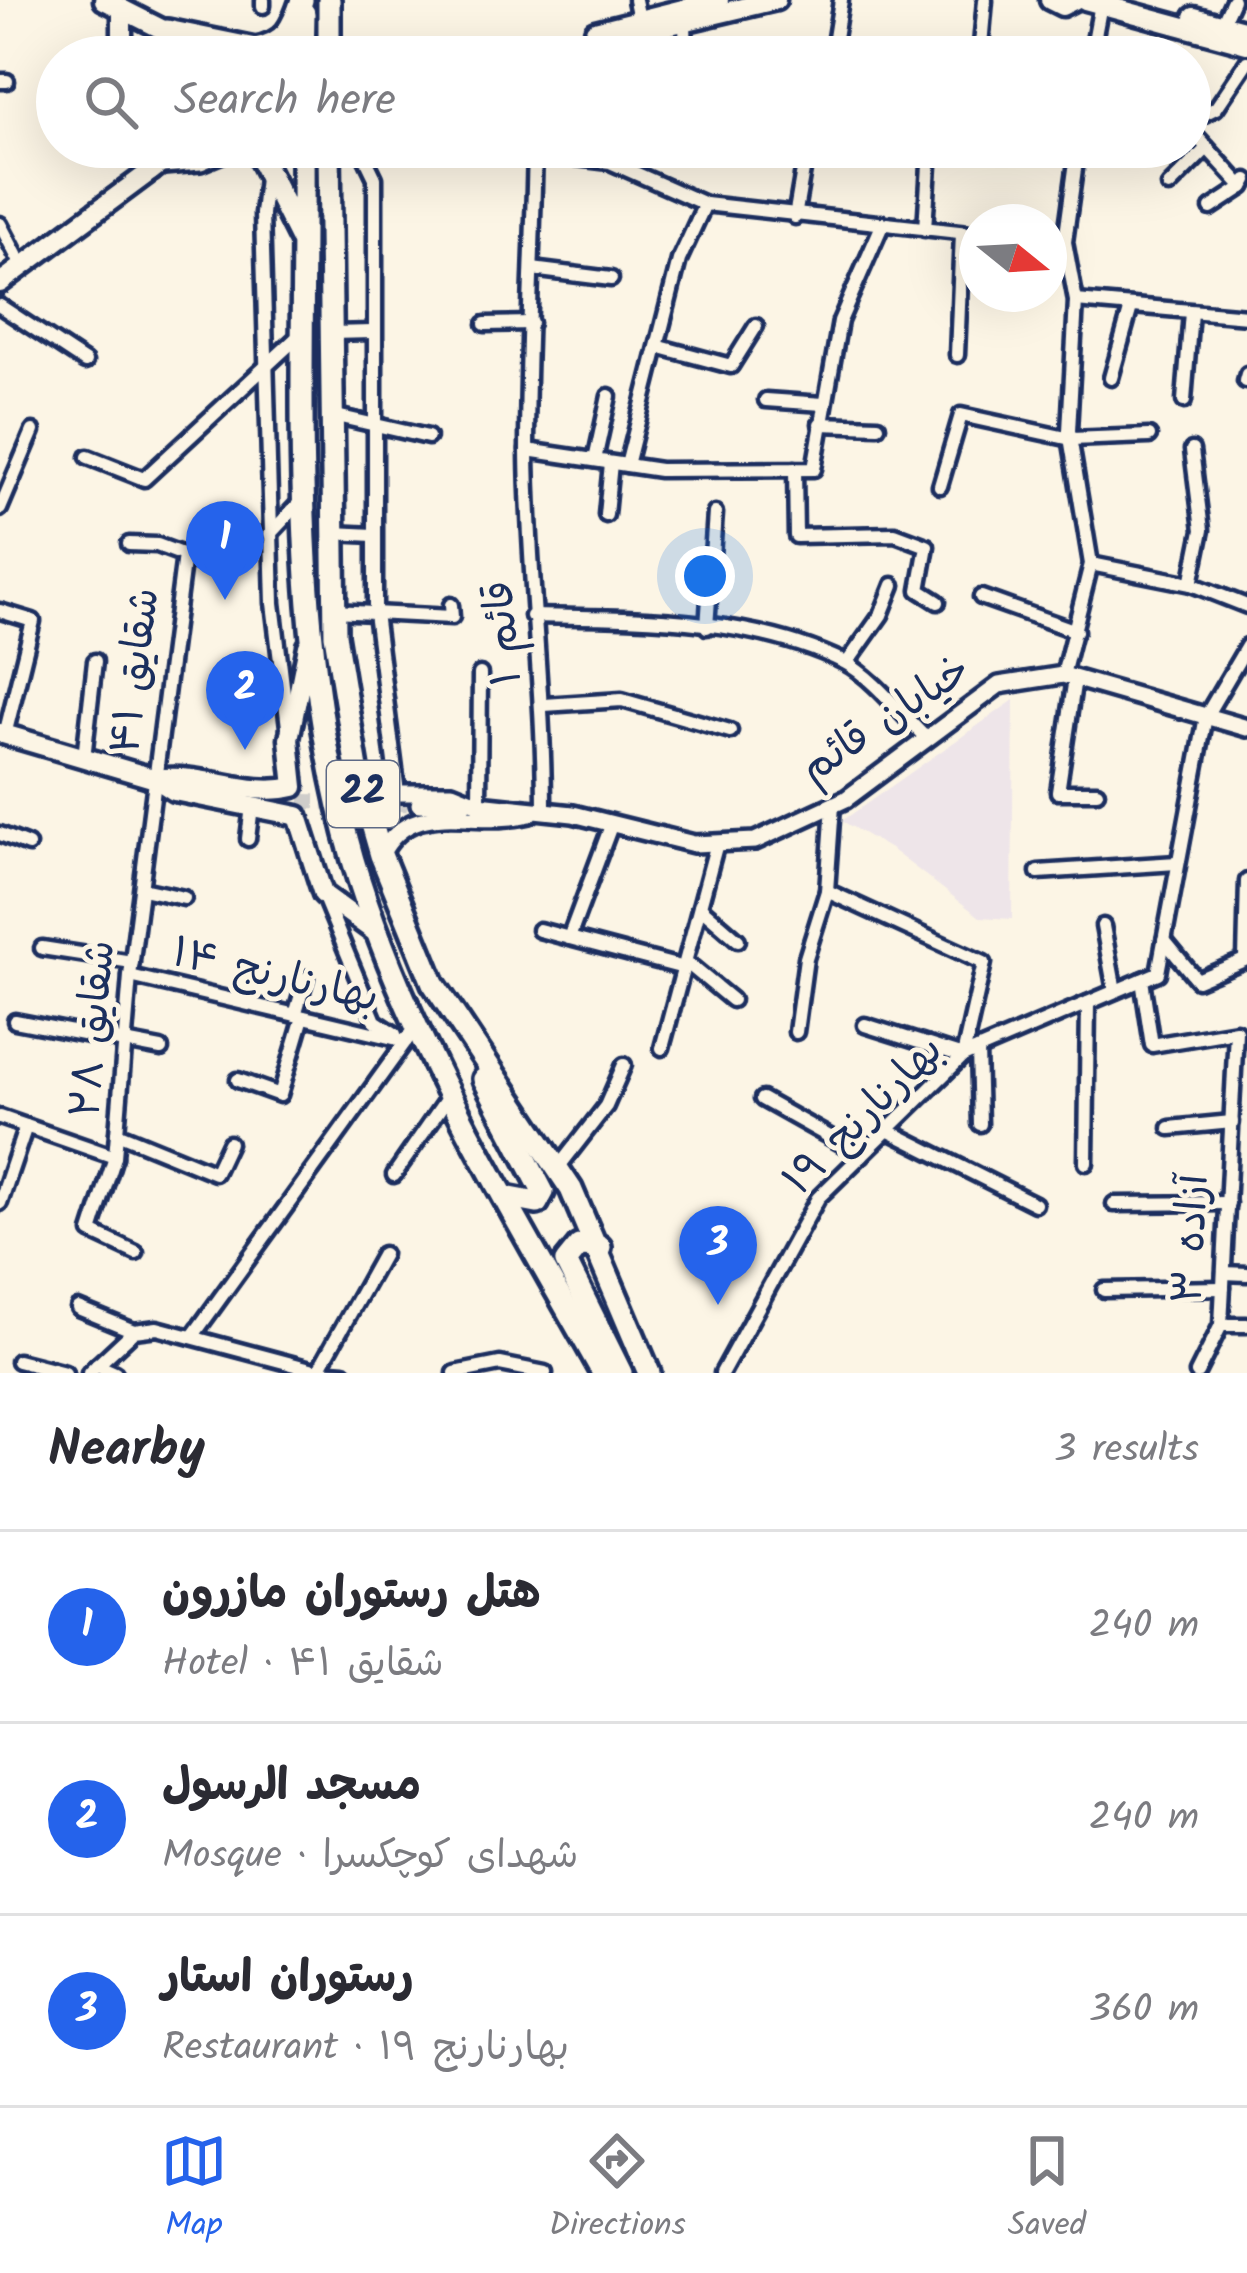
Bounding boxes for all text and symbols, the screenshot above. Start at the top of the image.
search box [36,36,1211,168]
text: Search here [174,66,396,138]
icon: search [78,69,144,135]
north arrow [959,204,1067,312]
pin: 1 [186,501,264,600]
your location [675,546,735,606]
street label: قائم ۱ [466,578,542,688]
street label: شقایق ۴۱ [93,584,179,758]
street label: خیابان قائم [787,638,985,802]
pin: 2 [206,651,284,750]
road number: 22 [327,761,399,827]
street label: بهارنارنج ۱۴ [165,920,385,1032]
street label: شقایق ۲۸ [53,937,135,1121]
street label: بهارنارنج ۱۹ [768,1020,960,1212]
street label: آزاده ۳ [1155,1171,1229,1305]
pin: 3 [679,1206,757,1305]
text: Nearby [48,1411,205,1492]
text: 3 results [1054,1420,1199,1482]
text: هتل رستوران مازرون [162,1559,541,1631]
text: 1 [81,1596,93,1658]
text: 240 m [1089,1596,1199,1658]
text: Hotel · شقایق ۴۱ [162,1634,444,1696]
text: مسجد الرسول [162,1751,421,1823]
text: 2 [76,1788,98,1850]
text: 240 m [1089,1788,1199,1850]
text: Mosque · شهدای کوچکسرا [162,1826,578,1888]
text: رستوران استار [162,1943,414,2015]
text: 3 [76,1980,98,2042]
text: 360 m [1089,1980,1199,2042]
text: Restaurant · بهارنارنج ۱۹ [162,2018,569,2080]
tab: Map [161,2128,227,2253]
tab: Directions [549,2128,686,2253]
tab: Saved [1008,2128,1086,2253]

